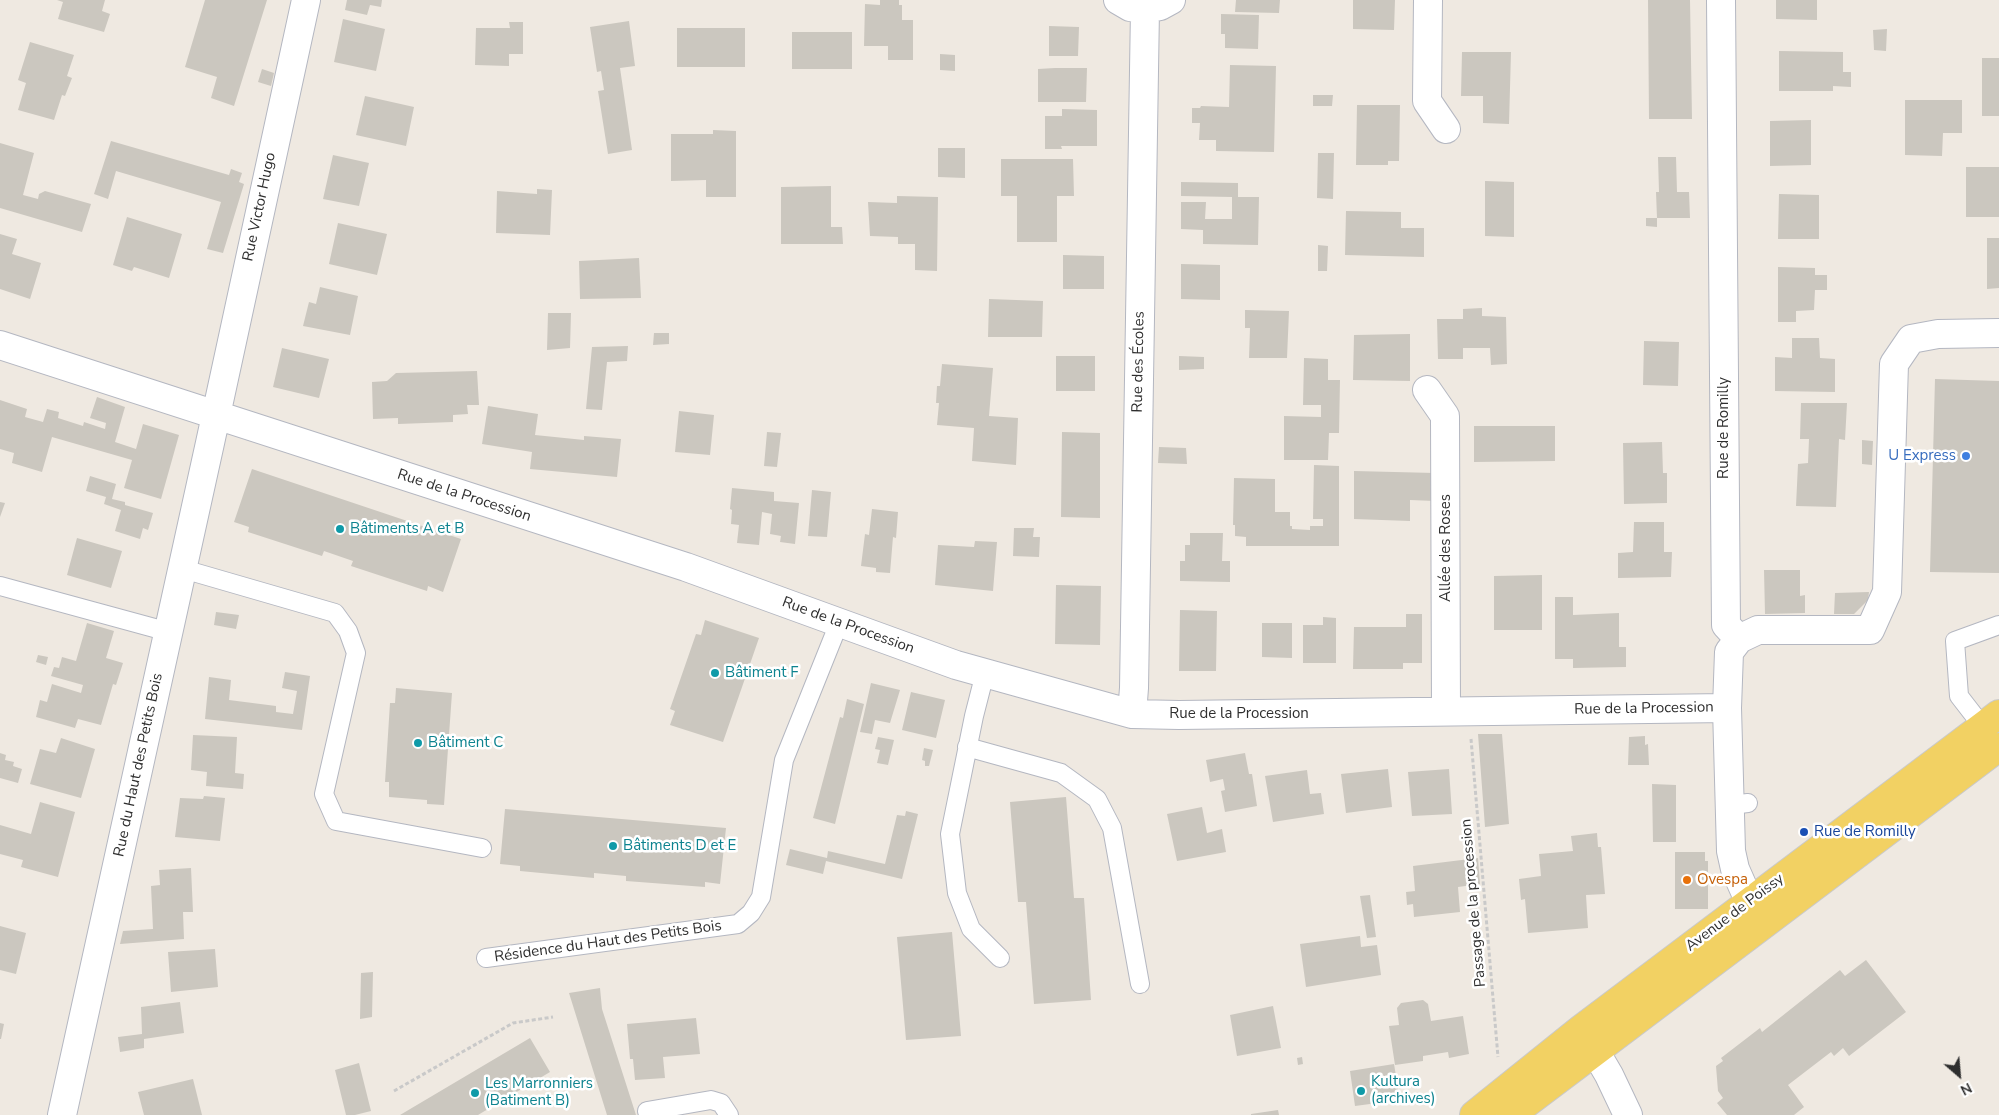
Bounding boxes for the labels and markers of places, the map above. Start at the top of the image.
place label: U Express [1888,447,1956,465]
marker: U Express [1960,450,1972,462]
place label: Bâtiments A et B [350,520,464,538]
marker: Bâtiments A et B [334,523,346,535]
place label: Bâtiment F [725,664,798,682]
marker: Bâtiment F [709,667,721,679]
place label: Bâtiment C [428,734,503,752]
marker: Bâtiment C [412,737,424,749]
place label: Rue de Romilly [1814,823,1916,841]
marker: Rue de Romilly [1798,826,1810,838]
place label: Bâtiments D et E [623,837,736,855]
marker: Bâtiments D et E [607,840,619,852]
place label: Ovespa [1697,871,1748,889]
marker: Ovespa [1681,874,1693,886]
place label: Kultura (archives) [1371,1073,1435,1108]
place label: Les Marronniers (Batiment B) [485,1075,593,1110]
marker: Kultura (archives) [1355,1085,1367,1097]
marker: Les Marronniers (Batiment B) [469,1087,481,1099]

